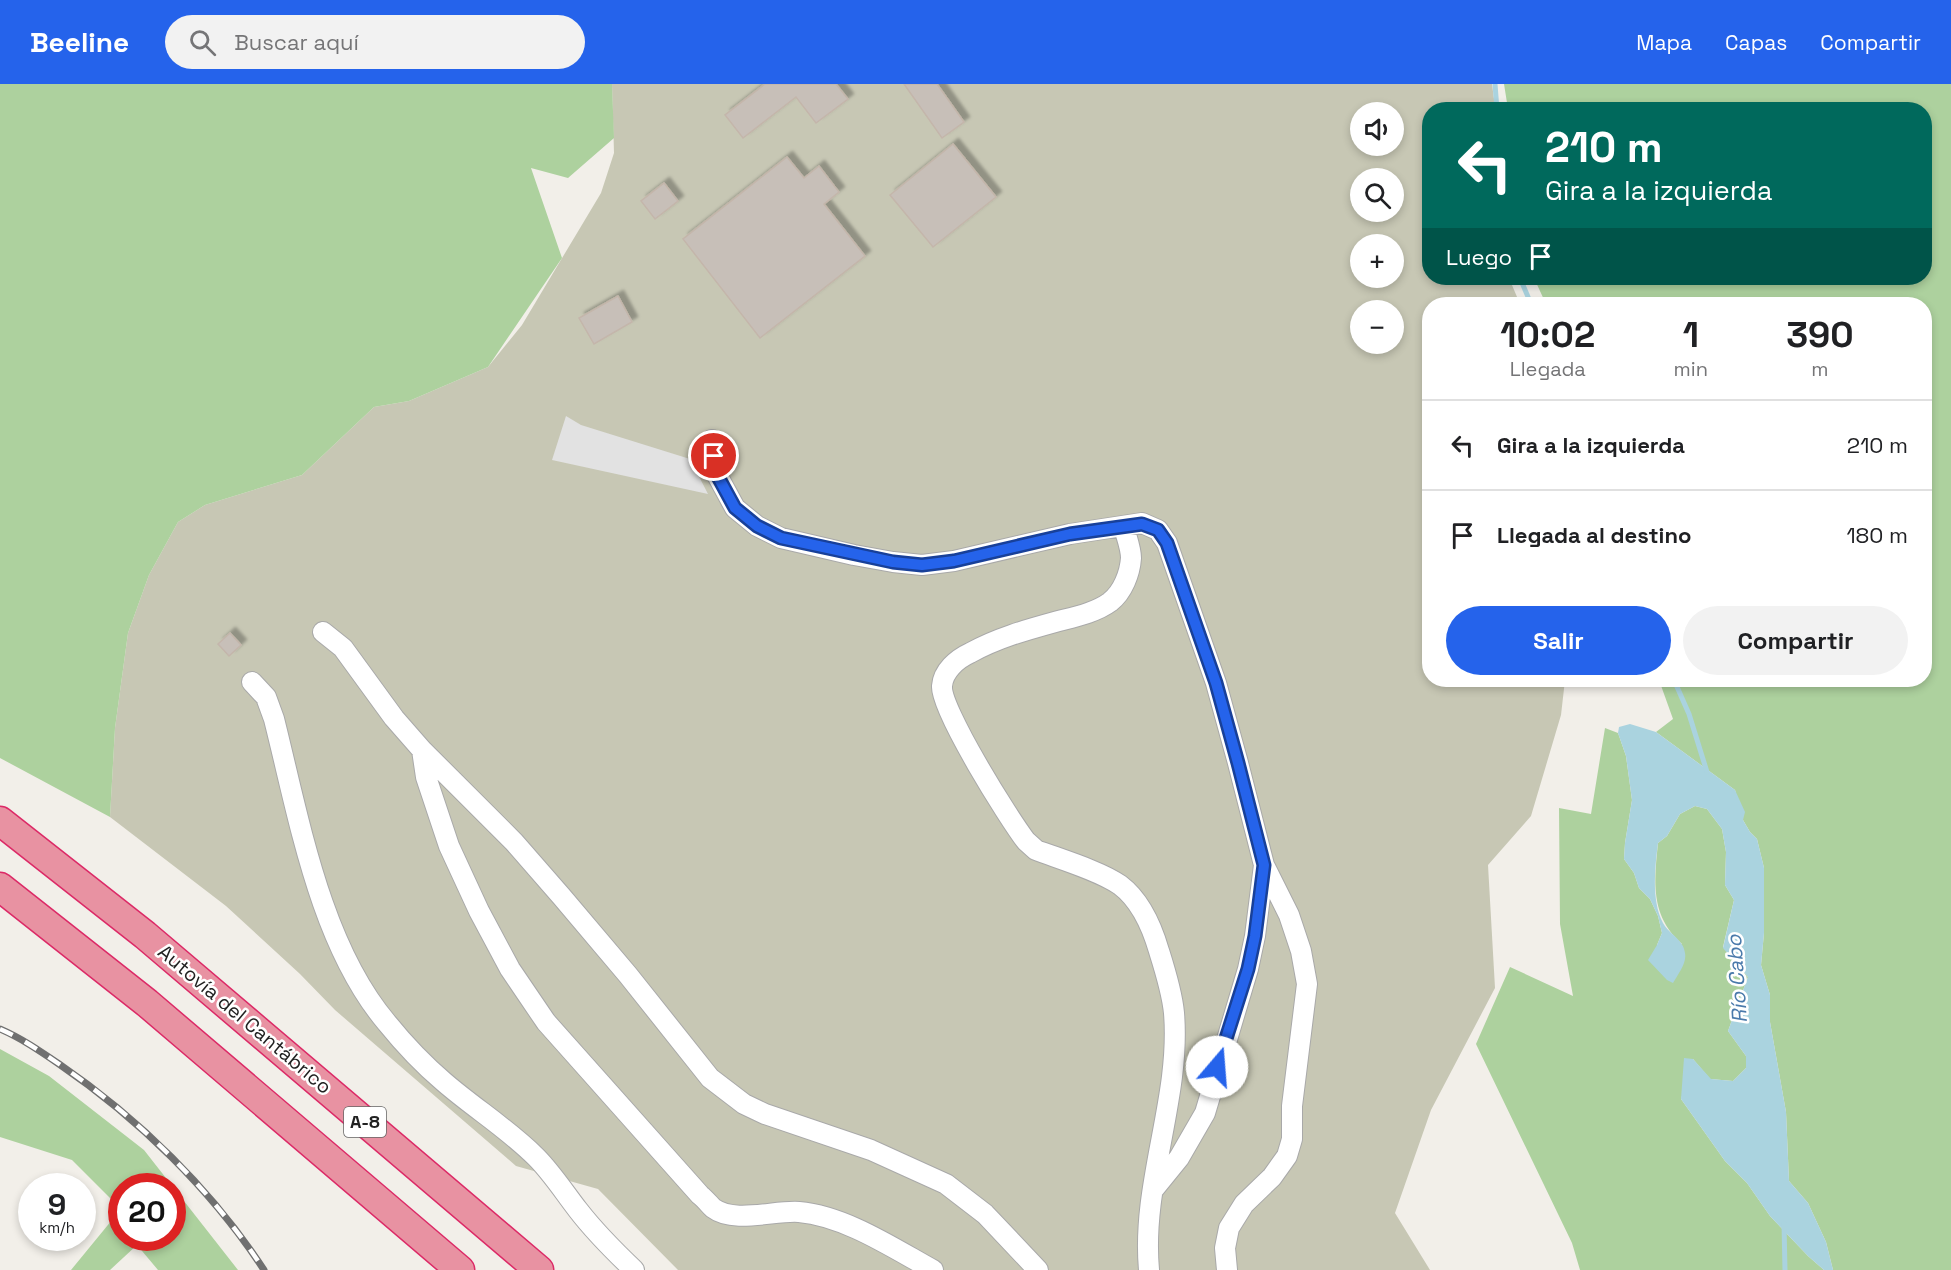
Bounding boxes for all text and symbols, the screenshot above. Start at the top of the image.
search box [165,15,585,69]
text: Beeline [30,24,129,60]
icon: search [186,26,219,59]
text: Buscar aquí [234,28,359,56]
text: Mapa [1636,29,1692,56]
text: Capas [1725,29,1787,56]
text: Compartir [1820,29,1921,56]
map controls [1350,102,1404,354]
button: sound [1350,102,1404,156]
text: 210 m [1545,121,1663,174]
icon: left [1446,126,1524,204]
button: search [1350,168,1404,222]
text: Gira a la izquierda [1545,173,1772,208]
button: + [1350,234,1404,288]
icon: arrive [1524,240,1557,273]
text: Luego [1446,243,1512,271]
button: − [1350,300,1404,354]
text: 10:02 [1500,312,1595,358]
text: 1 [1683,312,1699,358]
text: 390 [1786,312,1854,358]
text: Llegada [1510,356,1586,382]
text: min [1674,356,1708,382]
text: m [1811,356,1829,382]
icon: left [1446,429,1479,462]
pin [688,430,739,481]
text: Gira a la izquierda [1497,431,1685,459]
text: 210 m [1847,431,1908,459]
icon: arrive [697,439,730,472]
icon: arrive [1446,519,1479,552]
text: Llegada al destino [1497,521,1691,549]
text: 180 m [1846,521,1908,549]
button: Salir [1446,606,1671,675]
button: Compartir [1683,606,1908,675]
water label: Río Cabo [1720,933,1753,1024]
street label: Autovía del Cantábrico [153,939,337,1099]
position arrow [1185,1035,1249,1099]
road number: A-8 [344,1107,386,1137]
speed limit sign: 20 [108,1173,186,1251]
text: 9 [48,1185,66,1224]
text: km/h [39,1218,75,1237]

